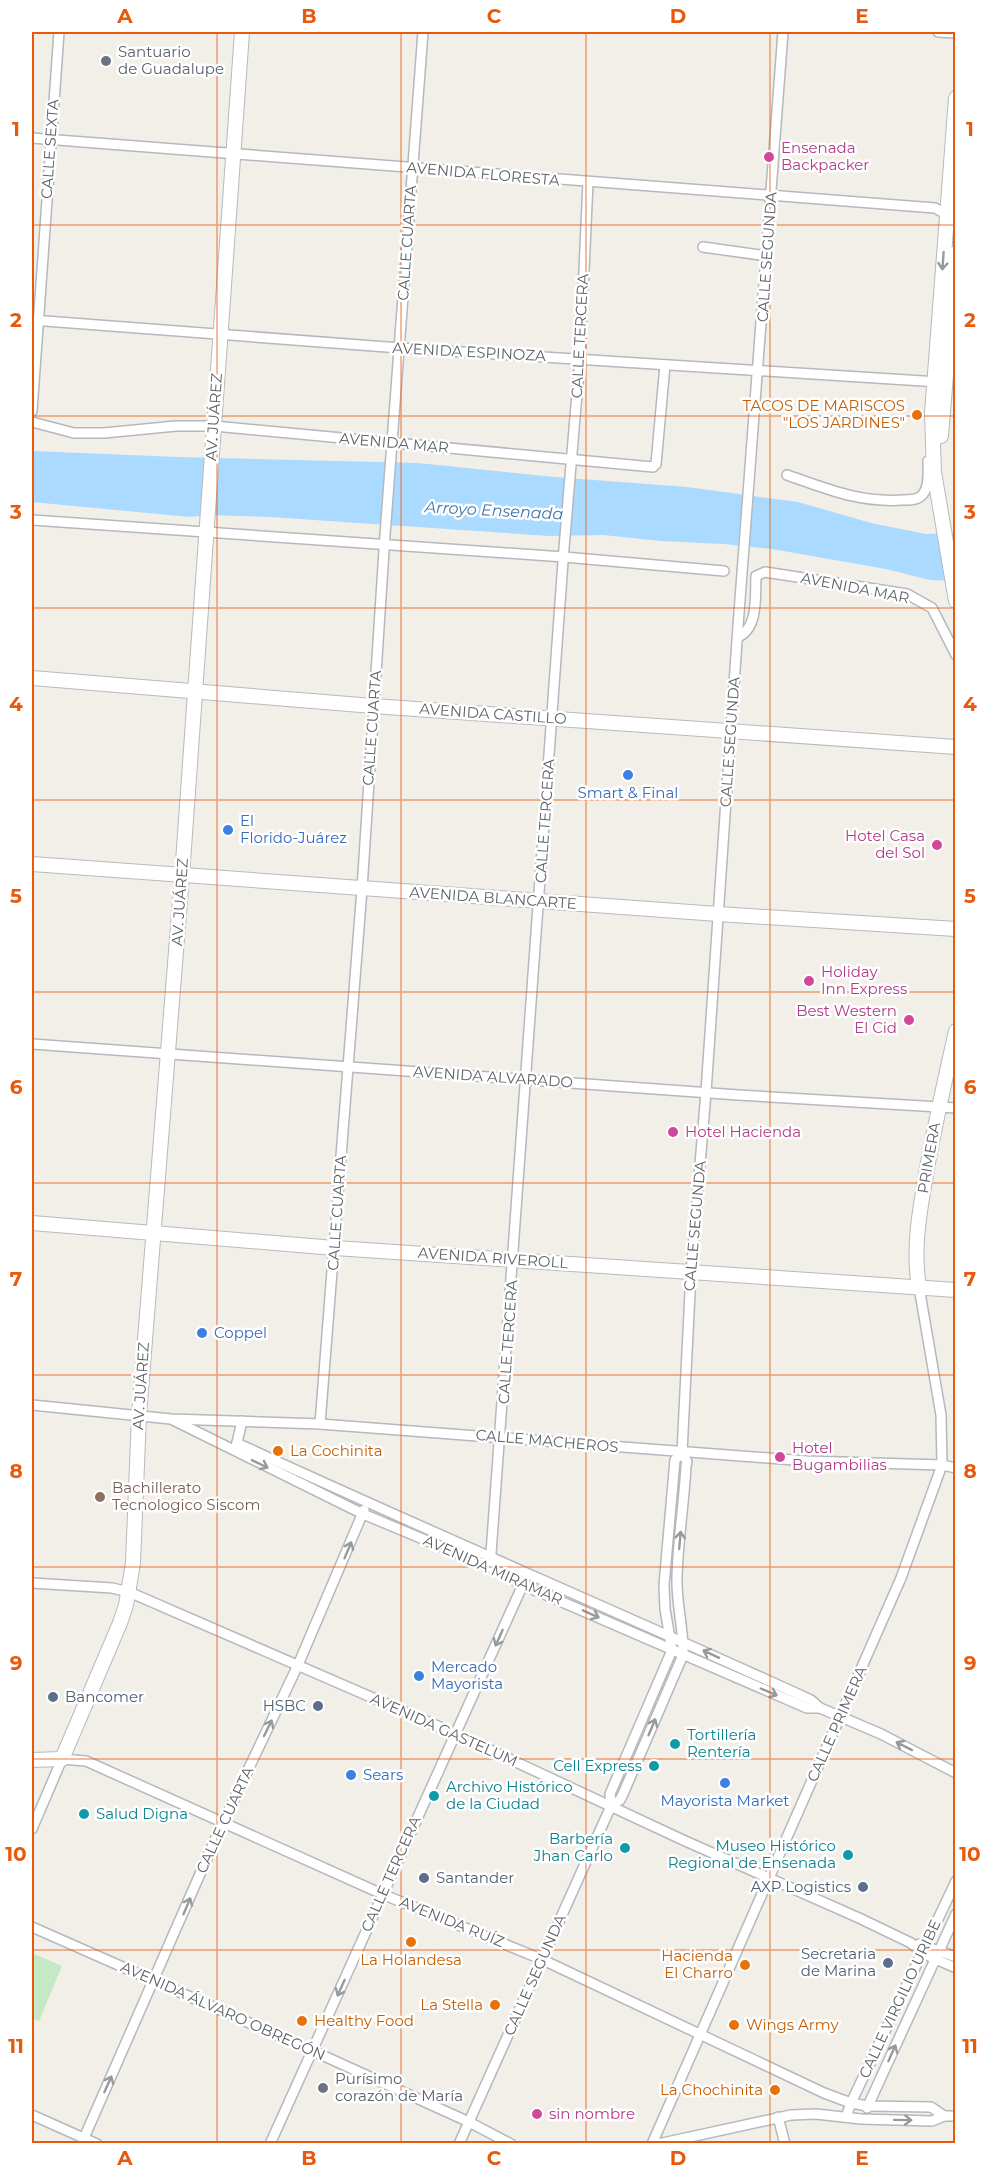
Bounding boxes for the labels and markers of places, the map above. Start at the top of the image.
place label: Santuario de Guadalupe [118,42,224,78]
marker: Santuario de Guadalupe [99,54,113,68]
place label: Ensenada Backpacker [781,138,869,174]
marker: Ensenada Backpacker [762,150,776,164]
place label: TACOS DE MARISCOS "LOS JARDINES" [743,396,905,432]
marker: TACOS DE MARISCOS "LOS JARDINES" [910,408,924,422]
marker: Smart & Final [621,768,635,782]
place label: Smart & Final [578,783,678,802]
place label: El Florido-Juárez [240,811,347,847]
marker: El Florido-Juárez [221,823,235,837]
place label: Hotel Casa del Sol [845,826,925,862]
marker: Hotel Casa del Sol [930,838,944,852]
place label: Holiday Inn Express [821,962,907,998]
marker: Holiday Inn Express [802,974,816,988]
place label: Best Western El Cid [796,1001,897,1037]
marker: Best Western El Cid [902,1013,916,1027]
place label: Hotel Hacienda [685,1122,801,1141]
marker: Hotel Hacienda [666,1125,680,1139]
place label: Coppel [214,1323,267,1342]
marker: Coppel [195,1326,209,1340]
place label: Hotel Bugambilias [792,1438,887,1474]
place label: La Cochinita [290,1441,383,1460]
marker: La Cochinita [271,1444,285,1458]
marker: Hotel Bugambilias [773,1450,787,1464]
place label: Bachillerato Tecnologico Siscom [112,1478,260,1514]
marker: Bachillerato Tecnologico Siscom [93,1490,107,1504]
place label: Mercado Mayorista [431,1657,503,1693]
marker: Mercado Mayorista [412,1669,426,1683]
place label: Bancomer [65,1687,144,1706]
marker: Bancomer [46,1690,60,1704]
place label: HSBC [263,1696,306,1715]
marker: HSBC [311,1699,325,1713]
place label: Tortillería Rentería [687,1725,756,1761]
marker: Tortillería Rentería [668,1737,682,1751]
place label: Cell Express [553,1756,642,1775]
marker: Cell Express [647,1759,661,1773]
place label: Sears [363,1765,403,1784]
marker: Sears [344,1768,358,1782]
marker: Mayorista Market [718,1776,732,1790]
place label: Archivo Histórico de la Ciudad [446,1777,573,1813]
marker: Archivo Histórico de la Ciudad [427,1789,441,1803]
place label: Mayorista Market [661,1791,789,1810]
place label: Salud Digna [96,1804,188,1823]
marker: Salud Digna [77,1807,91,1821]
place label: Barbería Jhan Carlo [533,1829,613,1865]
place label: Museo Histórico Regional de Ensenada [668,1836,836,1872]
marker: Barbería Jhan Carlo [618,1841,632,1855]
marker: Museo Histórico Regional de Ensenada [841,1848,855,1862]
place label: Santander [436,1868,514,1887]
marker: Santander [417,1871,431,1885]
place label: AXP Logistics [751,1877,851,1896]
marker: AXP Logistics [856,1880,870,1894]
marker: La Holandesa [404,1935,418,1949]
place label: Secretaria de Marina [801,1944,876,1980]
place label: Hacienda El Charro [661,1946,733,1982]
place label: La Holandesa [360,1950,462,1969]
marker: Secretaria de Marina [881,1956,895,1970]
marker: Hacienda El Charro [738,1958,752,1972]
place label: La Stella [420,1995,483,2014]
marker: La Stella [488,1998,502,2012]
place label: Healthy Food [314,2011,414,2030]
marker: Healthy Food [295,2014,309,2028]
place label: Wings Army [746,2015,839,2034]
marker: Wings Army [727,2018,741,2032]
place label: Purísimo corazón de María [335,2069,463,2105]
place label: La Chochinita [660,2080,763,2099]
marker: Purísimo corazón de María [316,2081,330,2095]
marker: La Chochinita [768,2083,782,2097]
place label: sin nombre [549,2104,635,2123]
marker: sin nombre [530,2107,544,2121]

